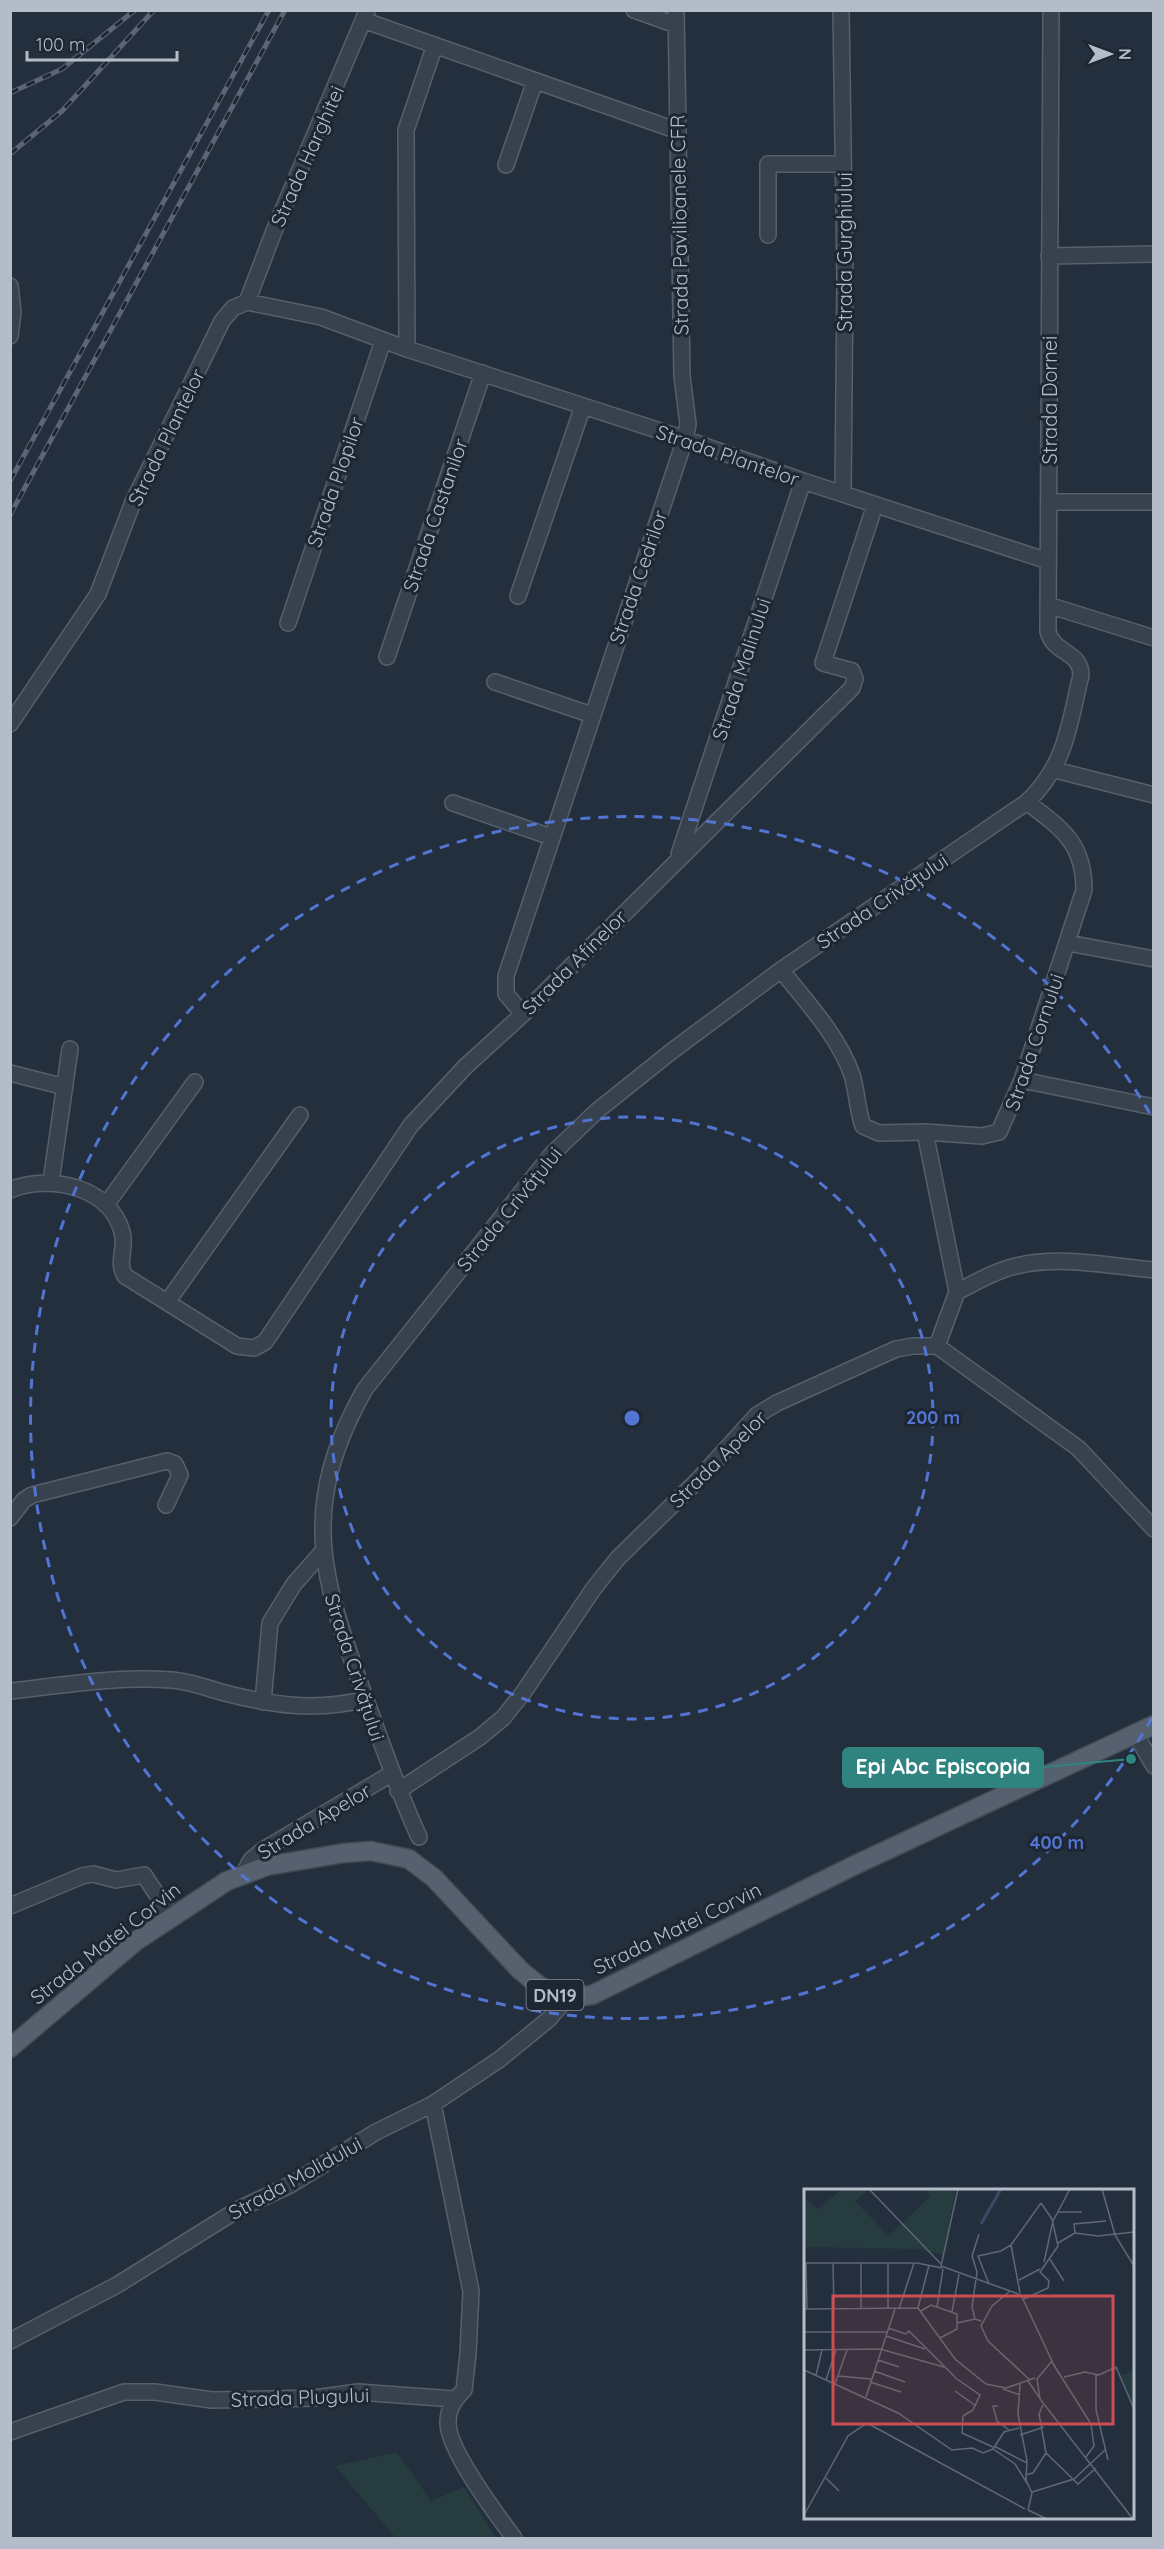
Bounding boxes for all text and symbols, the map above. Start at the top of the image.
scale bar [27,24,177,62]
north arrow [1080,24,1140,84]
text: 100 m [36,33,85,56]
text: N [1115,48,1135,60]
street label: Strada Harghitei [265,82,349,230]
street label: Strada Pavilioanele CFR [665,114,693,336]
street label: Strada Gurghiului [832,172,857,332]
street label: Strada Dornei [1037,336,1062,464]
street label: Strada Plantelor [122,364,210,510]
street label: Strada Plopilor [301,413,369,550]
street label: Strada Plantelor [653,419,803,491]
street label: Strada Castanilor [397,435,473,595]
street label: Strada Cedrilor [603,506,673,647]
street label: Strada Malinului [706,595,776,743]
street label: Strada Crivățului [811,848,953,954]
street label: Strada Afinelor [516,904,632,1020]
street label: Strada Cornului [999,970,1069,1114]
street label: Strada Crivățului [451,1142,567,1276]
street label: Strada Apelor [664,1405,772,1513]
text: 200 m [906,1406,960,1429]
centre of rings [622,1408,642,1428]
street label: Strada Crivățului [319,1590,391,1744]
callout: Epi Abc Episcopia [843,1748,1043,1787]
text: Epi Abc Episcopia [855,1753,1031,1779]
street label: Strada Apelor [253,1777,375,1865]
text: 400 m [1030,1831,1084,1854]
street label: Strada Matei Corvin [589,1876,765,1980]
street label: Strada Matei Corvin [25,1877,185,2009]
road number: DN19 [526,1980,584,2010]
street label: Strada Molidului [224,2131,366,2225]
inset map [804,2189,1134,2519]
street label: Strada Plugului [230,2382,370,2412]

